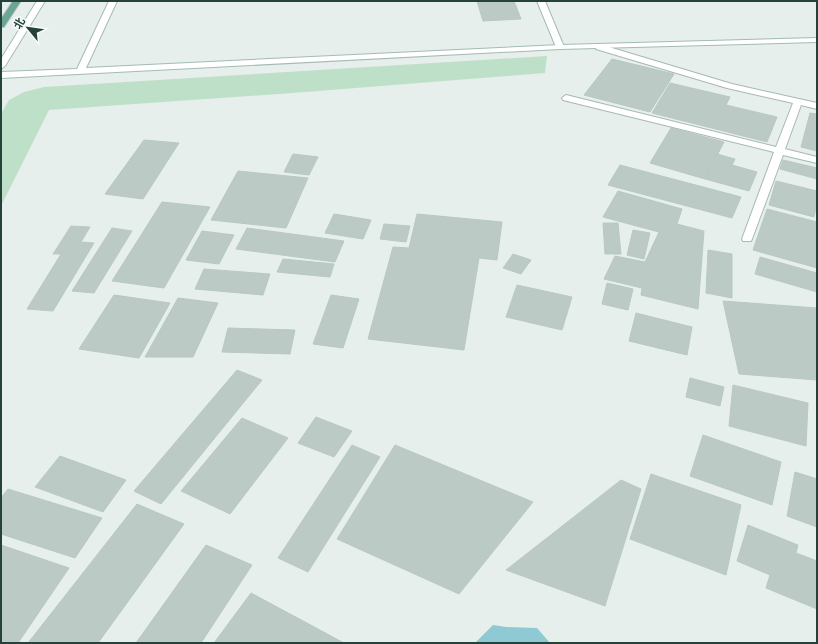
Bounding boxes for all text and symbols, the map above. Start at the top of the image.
north arrow [8,8,48,48]
text: 北 [11,15,28,31]

